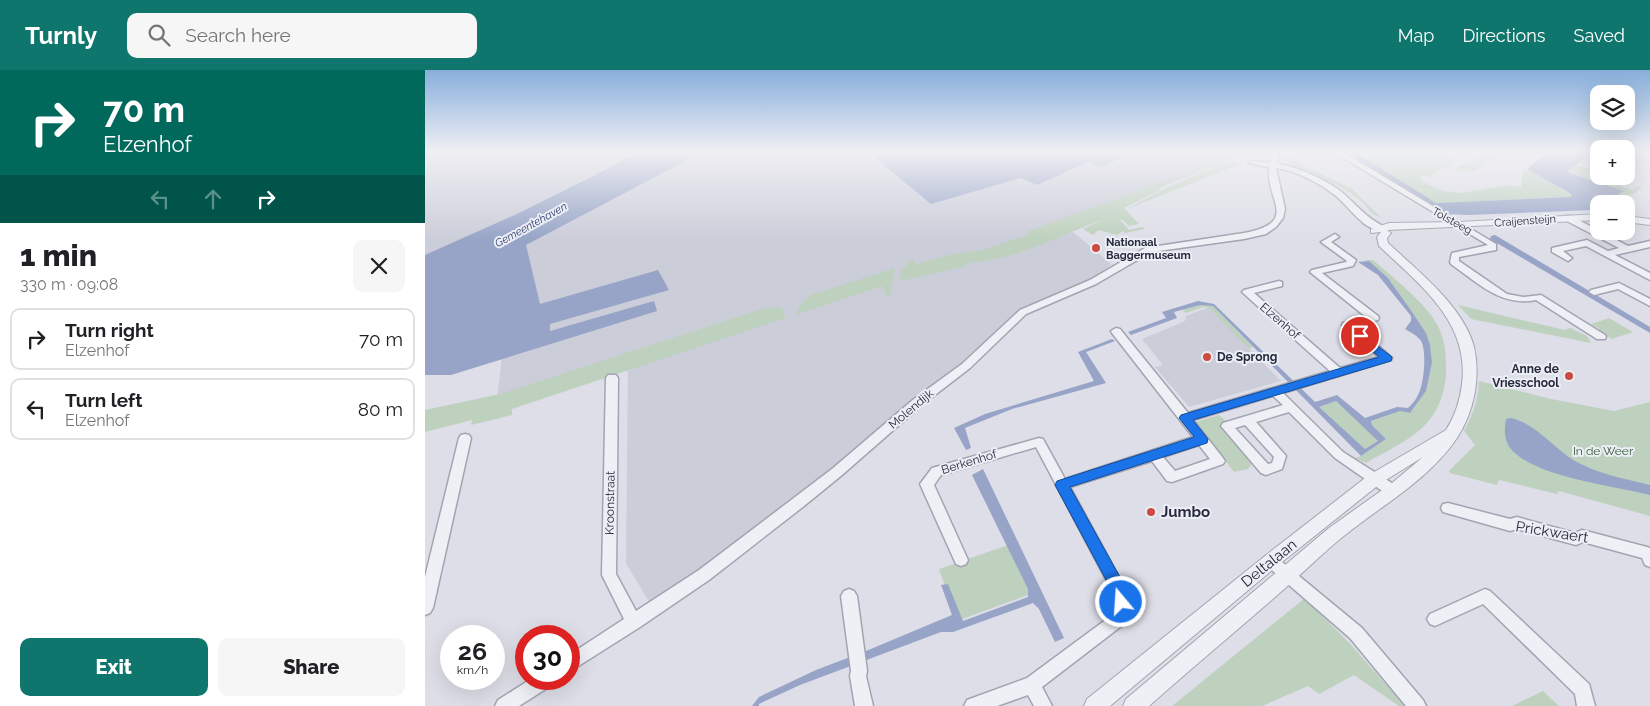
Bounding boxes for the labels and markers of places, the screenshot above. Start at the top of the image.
place label: Nationaal Baggermuseum [1106,236,1191,262]
marker: Nationaal Baggermuseum [1090,242,1102,254]
pin [1339,315,1381,357]
place label: De Sprong [1217,350,1277,364]
marker: De Sprong [1201,351,1213,363]
place label: Anne de Vriesschool [1492,362,1559,390]
marker: Anne de Vriesschool [1563,370,1575,382]
place label: Jumbo [1161,503,1210,521]
marker: Jumbo [1145,506,1157,518]

